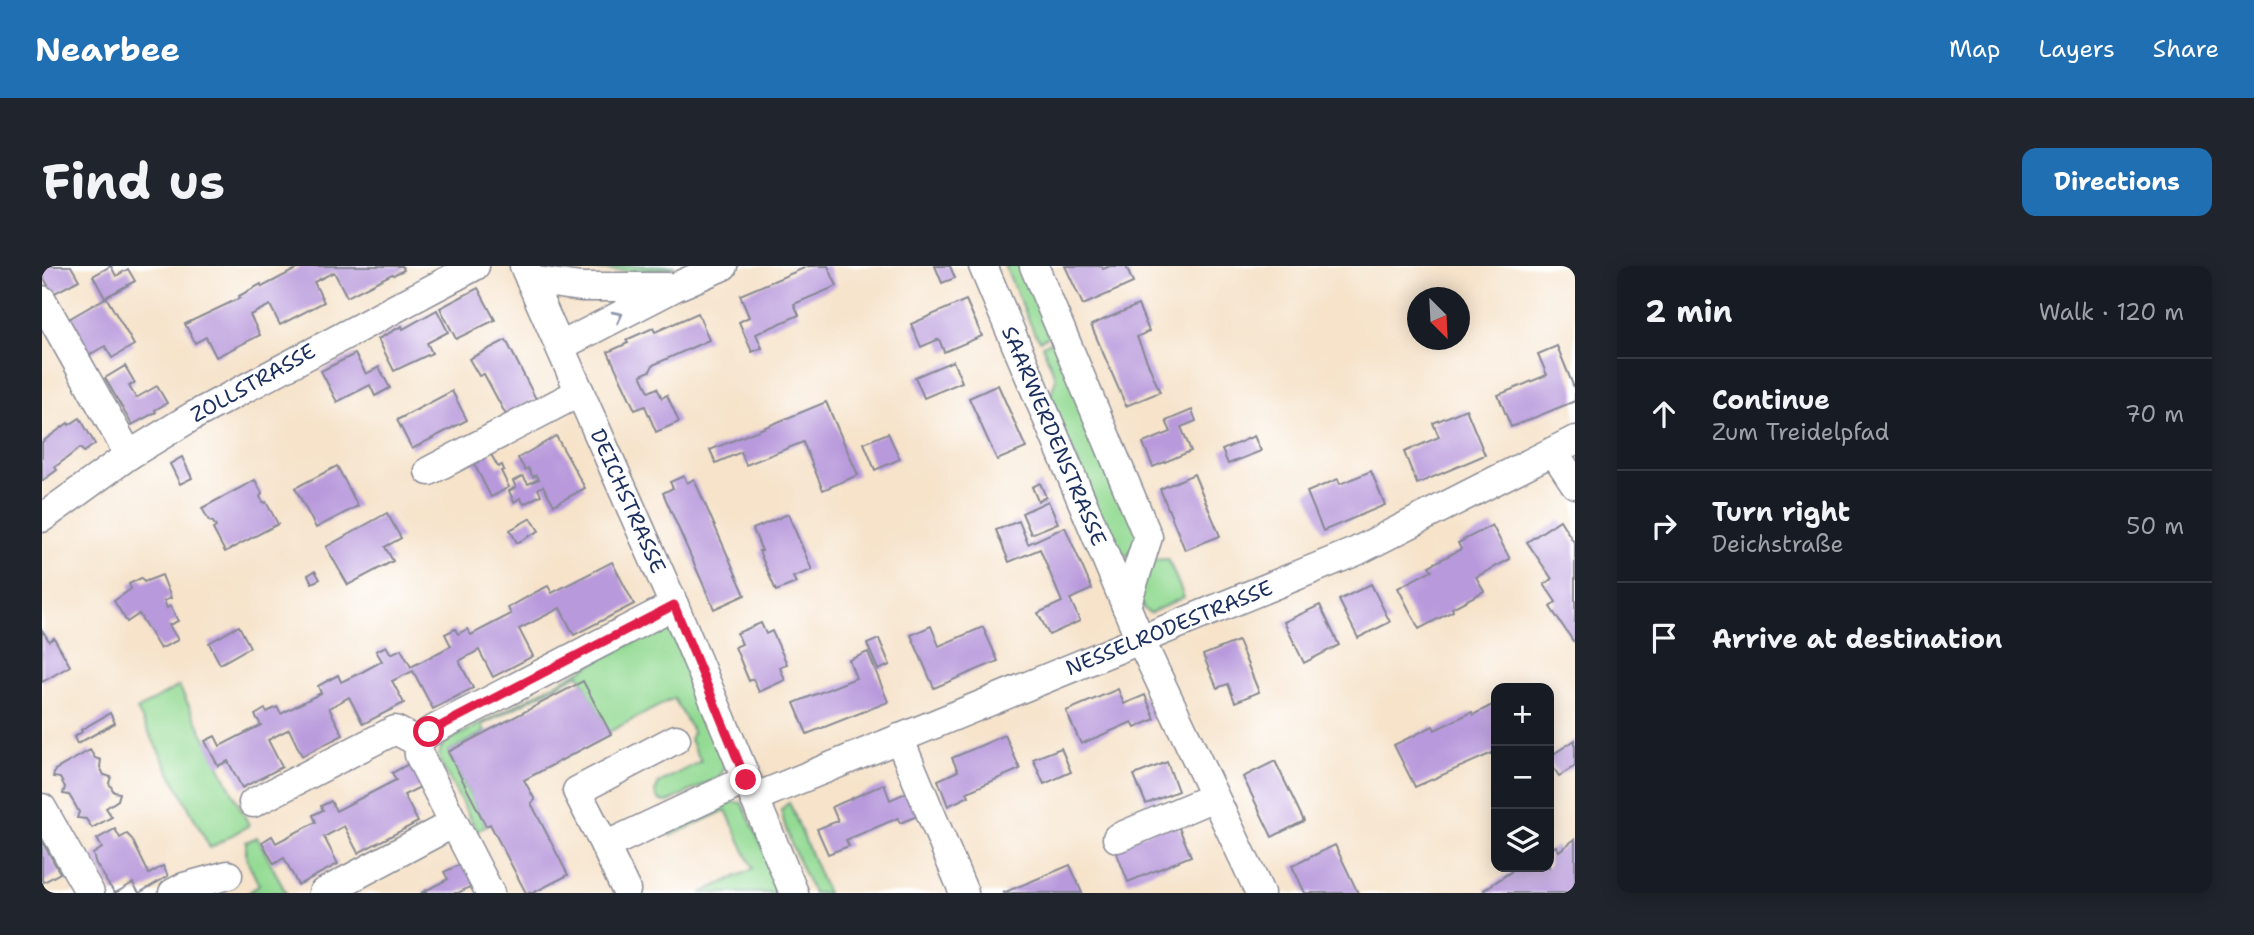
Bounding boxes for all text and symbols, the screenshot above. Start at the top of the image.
text: Nearbee [35,27,180,72]
text: Map [1949,33,2000,65]
text: Layers [2038,33,2115,65]
text: Share [2153,33,2219,65]
button: Directions [2022,148,2212,216]
text: Find us [42,149,225,215]
north arrow [1407,287,1470,350]
text: 2 min [1645,291,1732,332]
text: Walk · 120 m [2039,297,2184,327]
one-way arrow [610,311,623,325]
street label: SAARWERDENSTRASSE [995,322,1113,550]
street label: ZOLLSTRASSE [185,337,321,429]
text: Continue [1712,382,1830,417]
icon: ahead [1645,395,1683,433]
text: 70 m [2125,399,2184,429]
text: Zum Treidelpfad [1712,417,1889,447]
street label: DEICHSTRASSE [584,424,672,578]
text: Turn right [1712,494,1850,529]
icon: right [1645,507,1683,545]
text: 50 m [2126,511,2184,541]
text: Deichstraße [1712,529,1843,559]
street label: NESSELRODESTRASSE [1061,574,1277,682]
icon: arrive [1645,619,1683,657]
text: Arrive at destination [1712,621,2002,656]
map controls [1491,683,1554,872]
button: + [1491,683,1554,746]
route start [413,716,444,747]
button: − [1491,746,1554,809]
route end [730,764,761,795]
button: layers [1491,809,1554,872]

